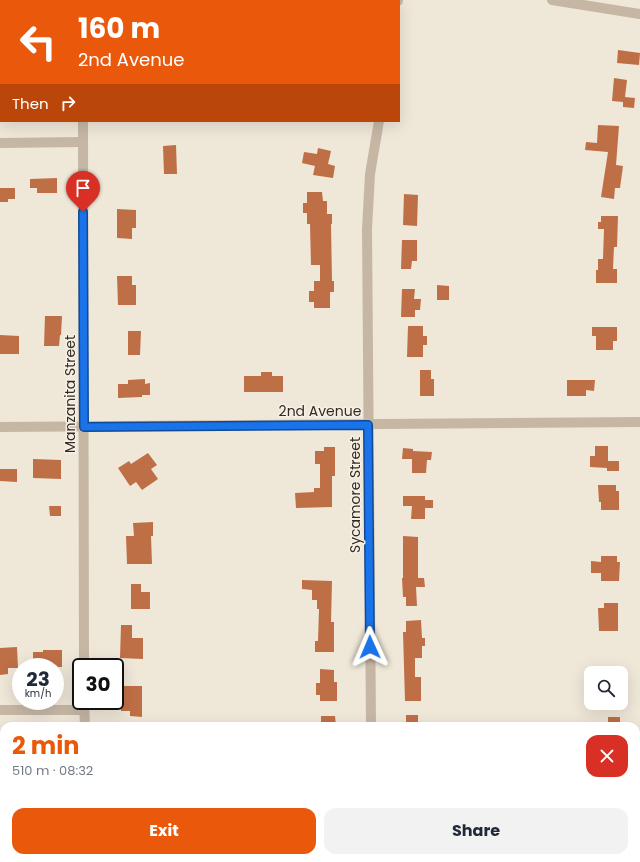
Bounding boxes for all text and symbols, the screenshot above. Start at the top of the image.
text: 160 m [78,9,160,48]
icon: left [12,16,64,68]
text: 2nd Avenue [78,47,184,72]
icon: right [57,92,79,114]
text: Then [12,93,49,114]
pin [66,171,100,212]
icon: arrive [72,177,94,199]
street label: Manzanita Street [60,335,80,453]
street label: 2nd Avenue [279,401,362,421]
street label: Sycamore Street [345,437,365,553]
position arrow [349,626,391,668]
speed limit sign: 30 [72,658,124,710]
text: 23 [26,665,50,693]
map controls [584,666,628,710]
button: search [584,666,628,710]
text: km/h [25,686,51,701]
text: 2 min [12,729,79,762]
button: close [586,735,628,777]
text: 510 m · 08:32 [12,761,93,780]
button: Exit [12,808,316,854]
button: Share [324,808,628,854]

